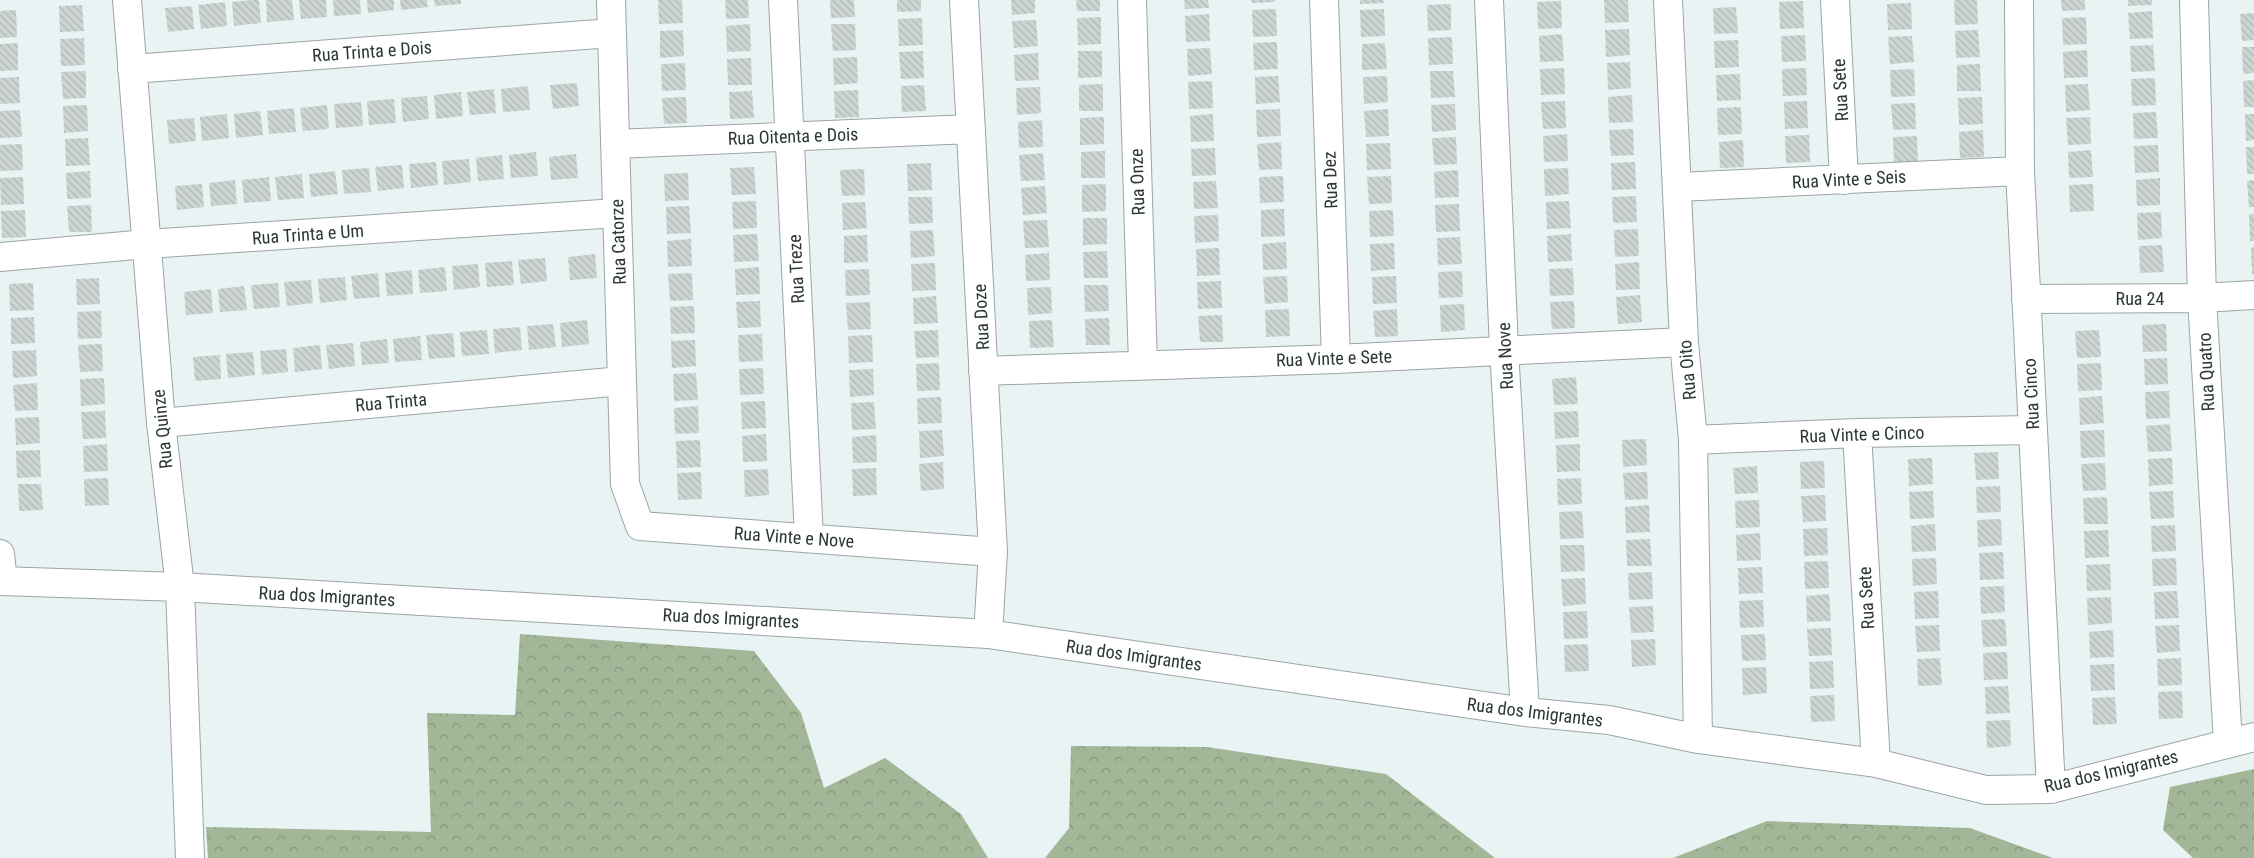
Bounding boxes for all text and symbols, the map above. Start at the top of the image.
street label: Rua Trinta e Dois [311,36,433,66]
street label: Rua Sete [1828,58,1852,122]
street label: Rua Oitenta e Dois [727,123,859,149]
street label: Rua Onze [1125,148,1149,216]
street label: Rua Dez [1318,151,1341,209]
street label: Rua Vinte e Seis [1791,166,1907,192]
street label: Rua Catorze [606,199,630,285]
street label: Rua Trinta e Um [251,220,365,248]
street label: Rua Treze [784,234,808,304]
street label: Rua Doze [969,283,993,351]
street label: Rua 24 [2116,288,2165,309]
street label: Rua Nove [1493,322,1517,390]
street label: Rua Quatro [2193,332,2219,412]
street label: Rua Oito [1674,339,1700,401]
street label: Rua Vinte e Sete [1276,345,1392,371]
street label: Rua Cinco [2019,358,2043,430]
street label: Rua Quinze [147,388,177,470]
street label: Rua Trinta [354,388,428,416]
street label: Rua Vinte e Cinco [1799,421,1925,447]
street label: Rua Vinte e Nove [733,522,855,552]
street label: Rua Sete [1854,566,1878,630]
street label: Rua dos Imigrantes [258,582,396,610]
street label: Rua dos Imigrantes [662,604,800,632]
street label: Rua dos Imigrantes [1065,635,1203,675]
street label: Rua dos Imigrantes [1466,693,1604,731]
street label: Rua dos Imigrantes [2042,745,2180,797]

